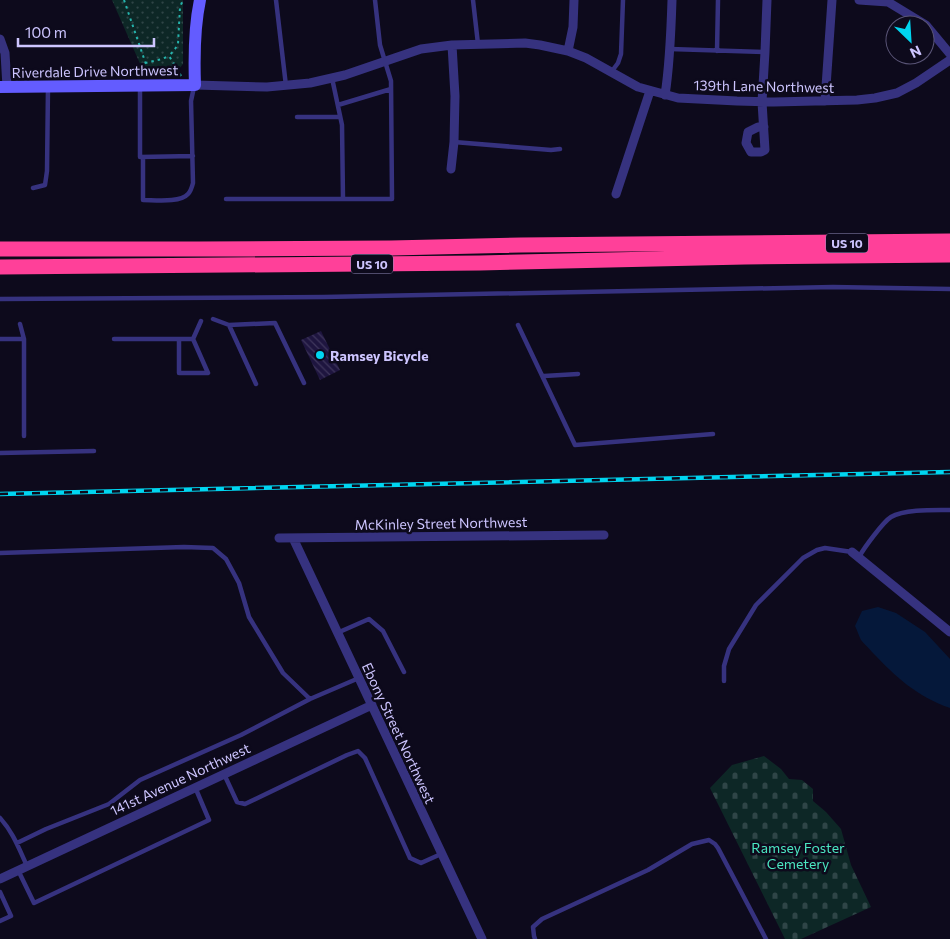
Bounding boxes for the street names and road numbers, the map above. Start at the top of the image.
street label: Riverdale Drive Northwest [12,61,179,81]
street label: 139th Lane Northwest [693,76,835,96]
road number: US 10 [826,234,868,252]
road number: US 10 [351,254,393,274]
street label: McKinley Street Northwest [354,513,528,533]
street label: Ebony Street Northwest [359,660,439,806]
street label: 141st Avenue Northwest [107,739,253,819]

